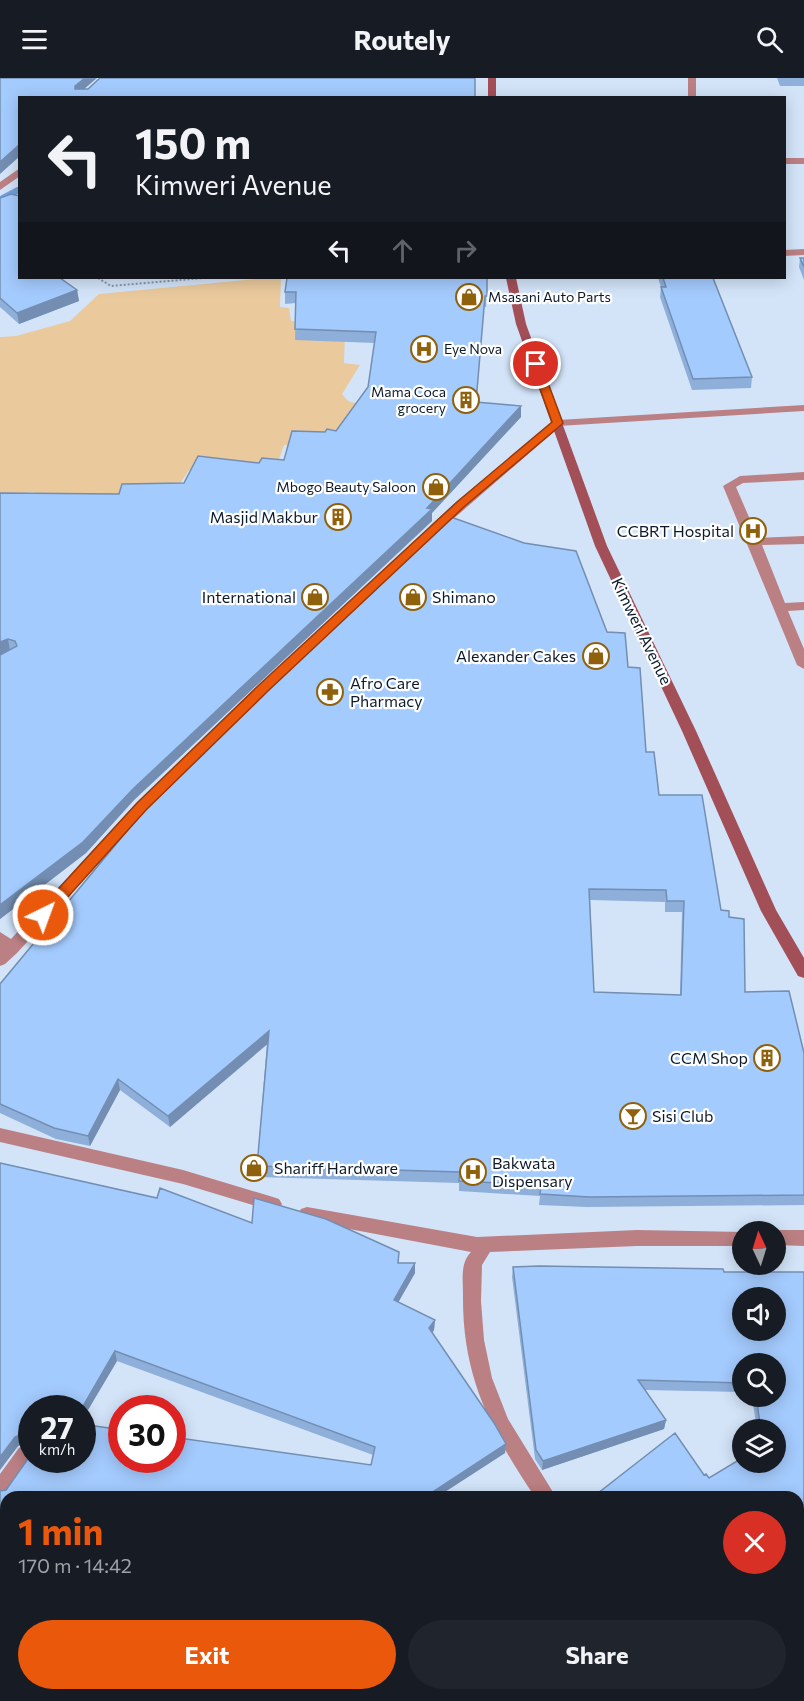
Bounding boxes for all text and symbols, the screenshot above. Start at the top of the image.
icon: menu [18,23,51,56]
text: Routely [354,23,450,56]
icon: search [753,23,786,56]
text: 150 m [135,116,251,168]
icon: left [36,120,114,198]
text: Kimweri Avenue [135,168,332,201]
icon: left [323,234,356,267]
icon: ahead [386,234,419,267]
icon: right [449,234,482,267]
shop icon: Msasani Auto Parts [454,282,484,312]
place label: Msasani Auto Parts [488,288,611,305]
hospital icon: Eye Nova [409,334,439,364]
pin [510,338,561,389]
place label: Eye Nova [444,340,502,357]
icon: arrive [519,347,552,380]
place label: Mama Coca grocery [371,383,446,416]
building icon: Mama Coca grocery [451,385,481,415]
shop icon: Mbogo Beauty Saloon [421,472,451,502]
place label: Mbogo Beauty Saloon [276,478,416,495]
building icon: Masjid Makbur [323,502,353,532]
place label: Masjid Makbur [210,507,319,526]
hospital icon: CCBRT Hospital [738,516,768,546]
place label: CCBRT Hospital [617,521,734,540]
street label: Kimweri Avenue [608,574,677,687]
shop icon: International [300,582,330,612]
shop icon: Shimano [398,582,428,612]
place label: International [202,587,296,606]
place label: Shimano [432,587,496,606]
shop icon: Alexander Cakes [581,641,611,671]
place label: Alexander Cakes [456,646,576,665]
place label: Afro Care Pharmacy [350,673,423,710]
pharmacy icon: Afro Care Pharmacy [315,677,345,707]
position arrow [11,883,75,947]
building icon: CCM Shop [752,1043,782,1073]
place label: CCM Shop [670,1048,748,1067]
bar icon: Sisi Club [618,1101,648,1131]
place label: Sisi Club [652,1106,713,1125]
shop icon: Shariff Hardware [239,1153,269,1183]
place label: Bakwata Dispensary [492,1153,573,1190]
hospital icon: Bakwata Dispensary [458,1157,488,1187]
place label: Shariff Hardware [274,1158,398,1177]
north arrow [732,1221,786,1275]
map controls [732,1221,786,1473]
button: sound [732,1287,786,1341]
button: search [732,1353,786,1407]
speed limit sign: 30 [108,1395,186,1473]
text: 27 [40,1408,74,1445]
button: layers [732,1419,786,1473]
text: km/h [39,1440,75,1458]
text: 1 min [18,1508,103,1552]
button: close [723,1511,786,1574]
text: 170 m · 14:42 [18,1553,132,1577]
button: Exit [18,1620,396,1689]
button: Share [408,1620,786,1689]

